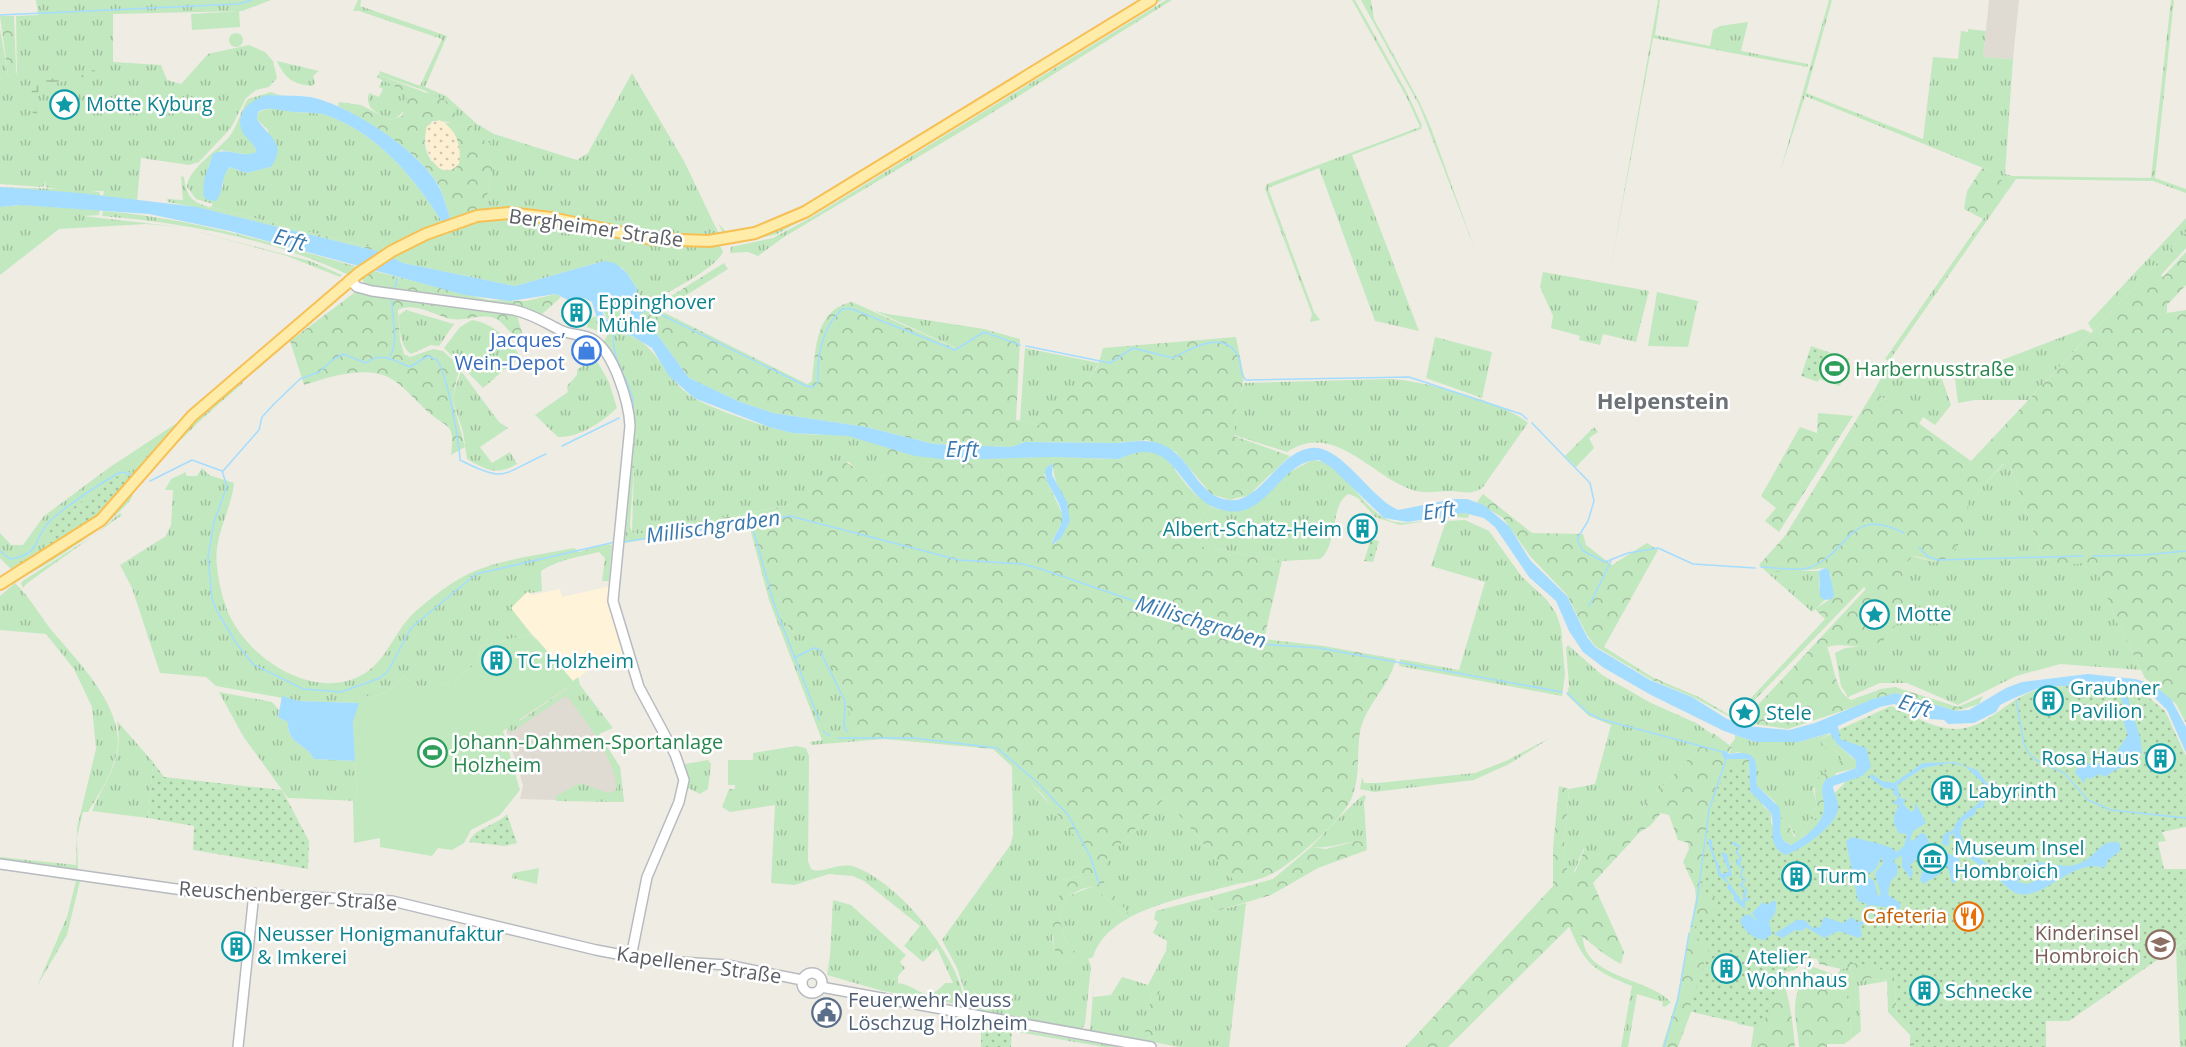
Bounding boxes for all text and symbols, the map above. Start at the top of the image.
place icon: Motte Kyburg [49,88,81,120]
place label: Motte Kyburg [86,90,213,117]
street label: Bergheimer Straße [507,202,685,253]
water label: Erft [271,221,311,257]
place label: Eppinghover Mühle [598,288,715,338]
building icon: Eppinghover Mühle [561,297,593,329]
place label: Jacques’ Wein-Depot [454,326,566,376]
shop icon: Jacques’ Wein-Depot [570,335,602,367]
sports icon: Harbernusstraße [1818,353,1850,385]
place label: Harbernusstraße [1855,355,2014,382]
district label: Helpenstein [1597,385,1729,415]
water label: Erft [946,435,979,463]
water label: Erft [1421,494,1458,526]
water label: Millischgraben [644,503,782,549]
building icon: Albert-Schatz-Heim [1347,513,1379,545]
place label: Albert-Schatz-Heim [1163,515,1342,542]
water label: Millischgraben [1133,588,1270,654]
place icon: Motte [1859,598,1891,630]
place label: Motte [1896,600,1952,627]
building icon: TC Holzheim [480,645,512,677]
place label: TC Holzheim [517,647,634,674]
place label: Graubner Pavilion [2070,674,2160,724]
building icon: Graubner Pavilion [2033,684,2065,716]
water label: Erft [1895,687,1936,724]
place icon: Stele [1729,697,1761,729]
place label: Stele [1766,699,1812,726]
place label: Johann-Dahmen-Sportanlage Holzheim [451,728,723,778]
sports icon: Johann-Dahmen-Sportanlage Holzheim [416,737,448,769]
building icon: Rosa Haus [2144,742,2176,774]
place label: Rosa Haus [2041,744,2139,771]
building icon: Labyrinth [1931,775,1963,807]
place label: Labyrinth [1968,777,2057,804]
place label: Museum Insel Hombroich [1954,834,2085,884]
museum icon: Museum Insel Hombroich [1917,843,1949,875]
building icon: Turm [1780,860,1812,892]
place label: Turm [1817,862,1867,889]
street label: Reuschenberger Straße [178,874,398,917]
restaurant icon: Cafeteria [1952,900,1984,932]
place label: Cafeteria [1863,902,1947,929]
place label: Kinderinsel Hombroich [2034,919,2139,969]
place label: Neusser Honigmanufaktur & Imkerei [257,920,504,970]
school or university icon: Kinderinsel Hombroich [2144,928,2176,960]
building icon: Neusser Honigmanufaktur & Imkerei [220,930,252,962]
street label: Kapellener Straße [615,940,783,989]
place label: Atelier, Wohnhaus [1747,943,1847,993]
building icon: Atelier, Wohnhaus [1710,952,1742,984]
building icon: Schnecke [1908,975,1940,1007]
place label: Schnecke [1945,977,2033,1004]
place label: Feuerwehr Neuss Löschzug Holzheim [848,986,1028,1036]
public building icon: Feuerwehr Neuss Löschzug Holzheim [811,996,843,1028]

